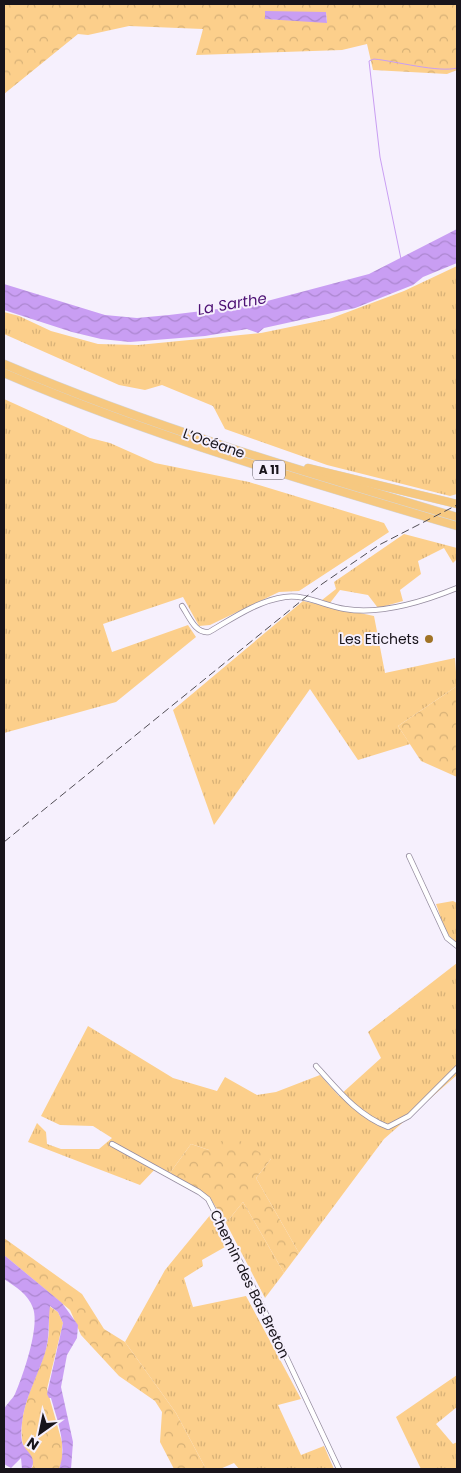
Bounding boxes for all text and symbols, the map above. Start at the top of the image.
water label: La Sarthe [196,287,268,320]
street label: L’Océane [180,423,248,463]
road number: A 11 [253,460,285,480]
place label: Les Etichets [339,629,419,649]
marker: Les Etichets [423,633,435,645]
street label: Chemin des Bas Breton [205,1206,295,1362]
north arrow [15,1408,65,1458]
text: N [23,1433,43,1455]

